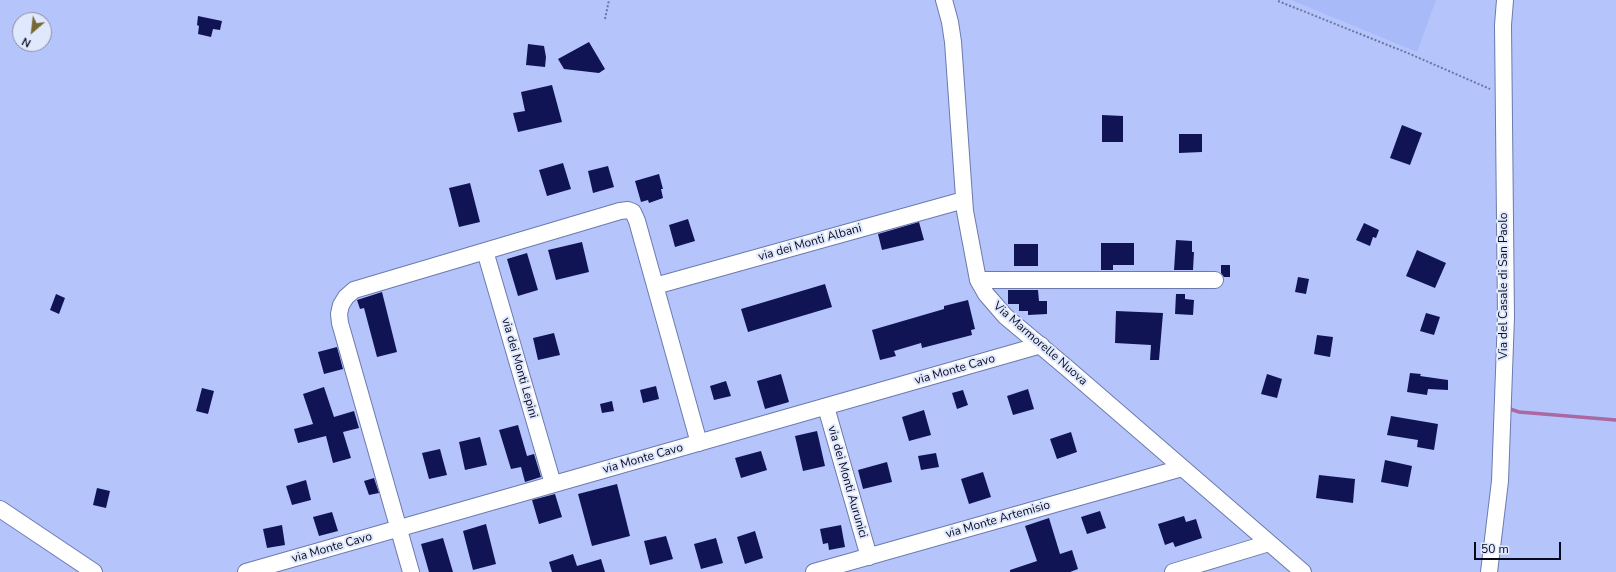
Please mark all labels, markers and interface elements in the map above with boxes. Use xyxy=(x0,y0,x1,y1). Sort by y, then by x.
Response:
north arrow xyxy=(12,12,52,52)
text: N xyxy=(19,34,34,51)
street label: Via del Casale di San Paolo xyxy=(1497,213,1511,359)
street label: via dei Monti Albani xyxy=(757,221,863,265)
street label: Via Marmorelle Nuova xyxy=(990,299,1090,389)
street label: via dei Monti Lepini xyxy=(498,316,540,420)
street label: via Monte Cavo xyxy=(913,352,997,388)
street label: via dei Monti Aurunici xyxy=(824,424,870,540)
street label: via Monte Cavo xyxy=(601,441,685,477)
street label: via Monte Artemisio xyxy=(944,498,1052,542)
street label: via Monte Cavo xyxy=(290,530,374,566)
scale bar xyxy=(1476,534,1563,560)
text: 50 m xyxy=(1481,541,1509,557)

